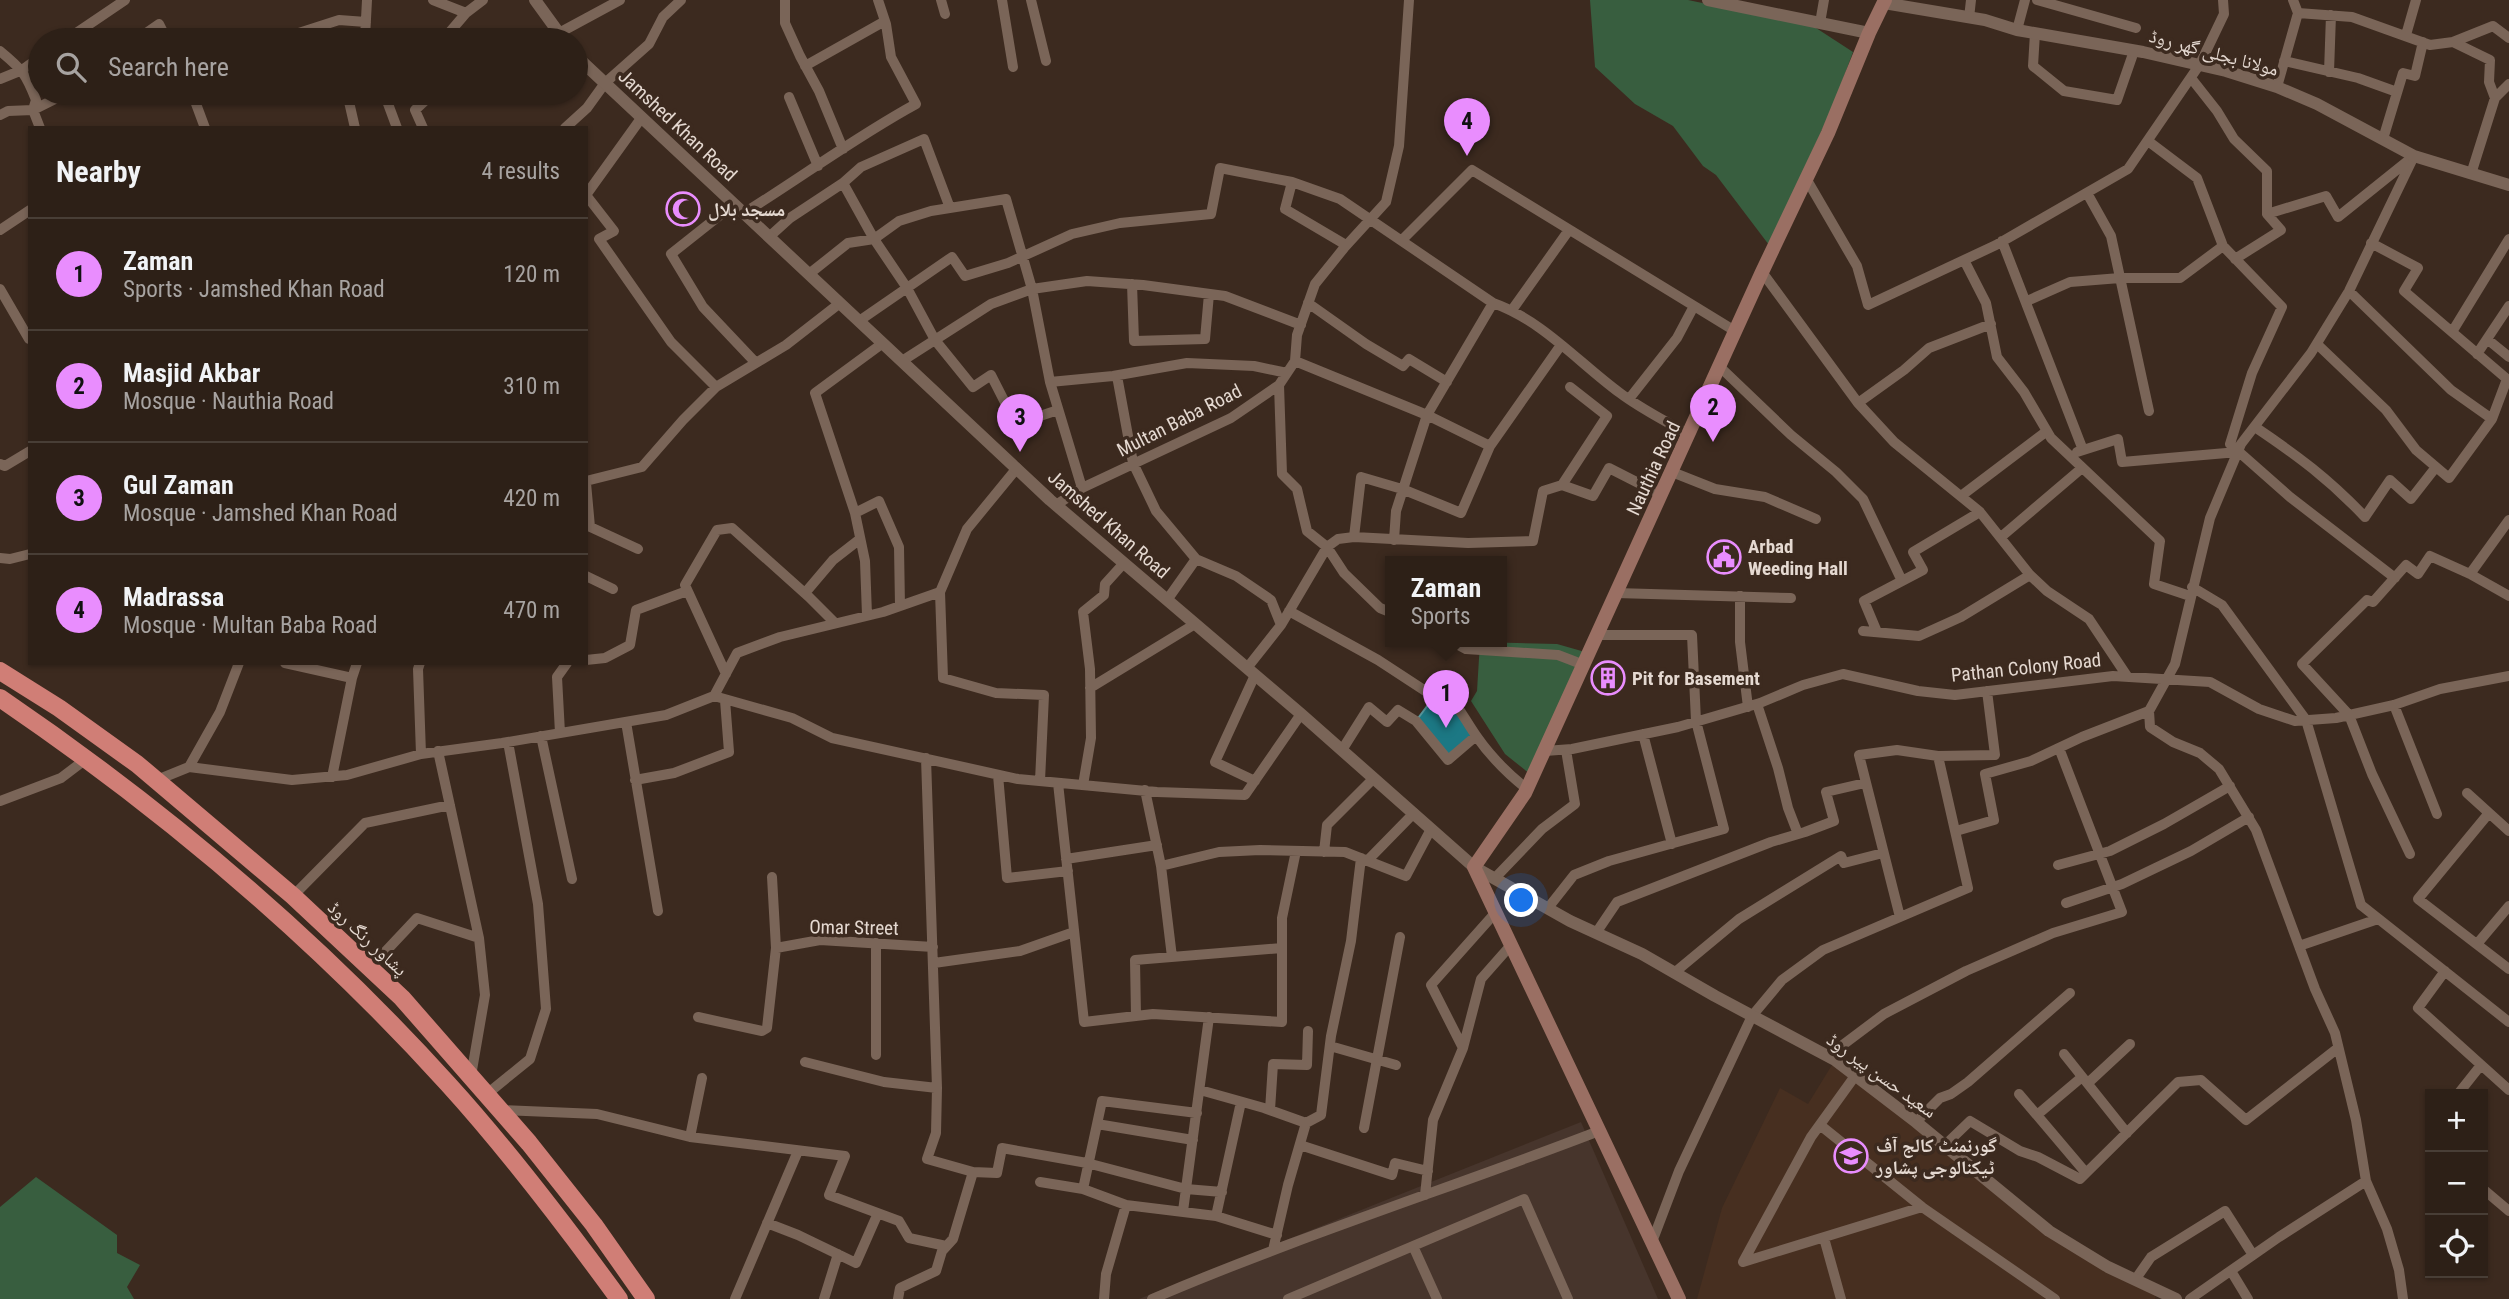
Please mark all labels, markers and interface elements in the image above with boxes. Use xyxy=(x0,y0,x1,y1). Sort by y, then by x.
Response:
street label: مولانا بجلی گھر روڈ xyxy=(2147,24,2281,81)
search box xyxy=(28,28,588,105)
icon: search xyxy=(52,48,90,86)
text: Search here xyxy=(108,52,229,82)
street label: Jamshed Khan Road xyxy=(614,65,742,186)
pin: 4 xyxy=(1444,98,1490,156)
text: Nearby xyxy=(56,154,141,189)
text: 4 results xyxy=(482,158,560,185)
mosque icon: مسجد بلال xyxy=(664,190,702,228)
place label: مسجد بلال xyxy=(708,198,785,221)
text: Zaman xyxy=(123,246,193,276)
text: 1 xyxy=(73,261,85,288)
text: 120 m xyxy=(503,261,560,288)
text: Sports · Jamshed Khan Road xyxy=(123,276,385,303)
text: Masjid Akbar xyxy=(123,358,260,388)
text: 2 xyxy=(73,373,85,400)
text: 310 m xyxy=(503,373,560,400)
street label: Multan Baba Road xyxy=(1113,379,1245,462)
pin: 2 xyxy=(1690,384,1736,442)
text: Mosque · Nauthia Road xyxy=(123,388,334,415)
pin: 3 xyxy=(997,394,1043,452)
street label: Nauthia Road xyxy=(1622,418,1685,519)
street label: Jamshed Khan Road xyxy=(1043,465,1174,583)
text: Gul Zaman xyxy=(123,470,234,500)
text: 3 xyxy=(73,485,85,512)
text: 420 m xyxy=(503,485,560,512)
text: Mosque · Jamshed Khan Road xyxy=(123,500,398,527)
place label: Arbad Weeding Hall xyxy=(1748,535,1848,580)
public building icon: Arbad Weeding Hall xyxy=(1705,538,1743,576)
popup xyxy=(1385,556,1507,647)
text: Zaman xyxy=(1411,573,1481,603)
text: Madrassa xyxy=(123,582,224,612)
text: 4 xyxy=(73,597,85,624)
text: 470 m xyxy=(503,597,560,624)
text: Sports xyxy=(1411,603,1471,630)
text: Mosque · Multan Baba Road xyxy=(123,612,377,639)
street label: Pathan Colony Road xyxy=(1950,648,2102,687)
building icon: Pit for Basement xyxy=(1589,659,1627,697)
place label: Pit for Basement xyxy=(1632,667,1760,690)
pin: 1 xyxy=(1423,670,1469,728)
your location xyxy=(1504,883,1538,917)
street label: پشاور رنگ روڈ xyxy=(323,896,412,981)
street label: Omar Street xyxy=(809,915,899,940)
street label: سعید حسن پیر روڈ xyxy=(1822,1028,1941,1123)
map controls xyxy=(2425,1089,2488,1278)
button: + xyxy=(2425,1089,2488,1152)
place label: گورنمنٹ کالج آف ٹیکنالوجی پشاور xyxy=(1875,1134,1998,1179)
school or university icon: گورنمنٹ کالج آف ٹیکنالوجی پشاور xyxy=(1832,1137,1870,1175)
button: − xyxy=(2425,1152,2488,1215)
button: locate xyxy=(2425,1215,2488,1278)

